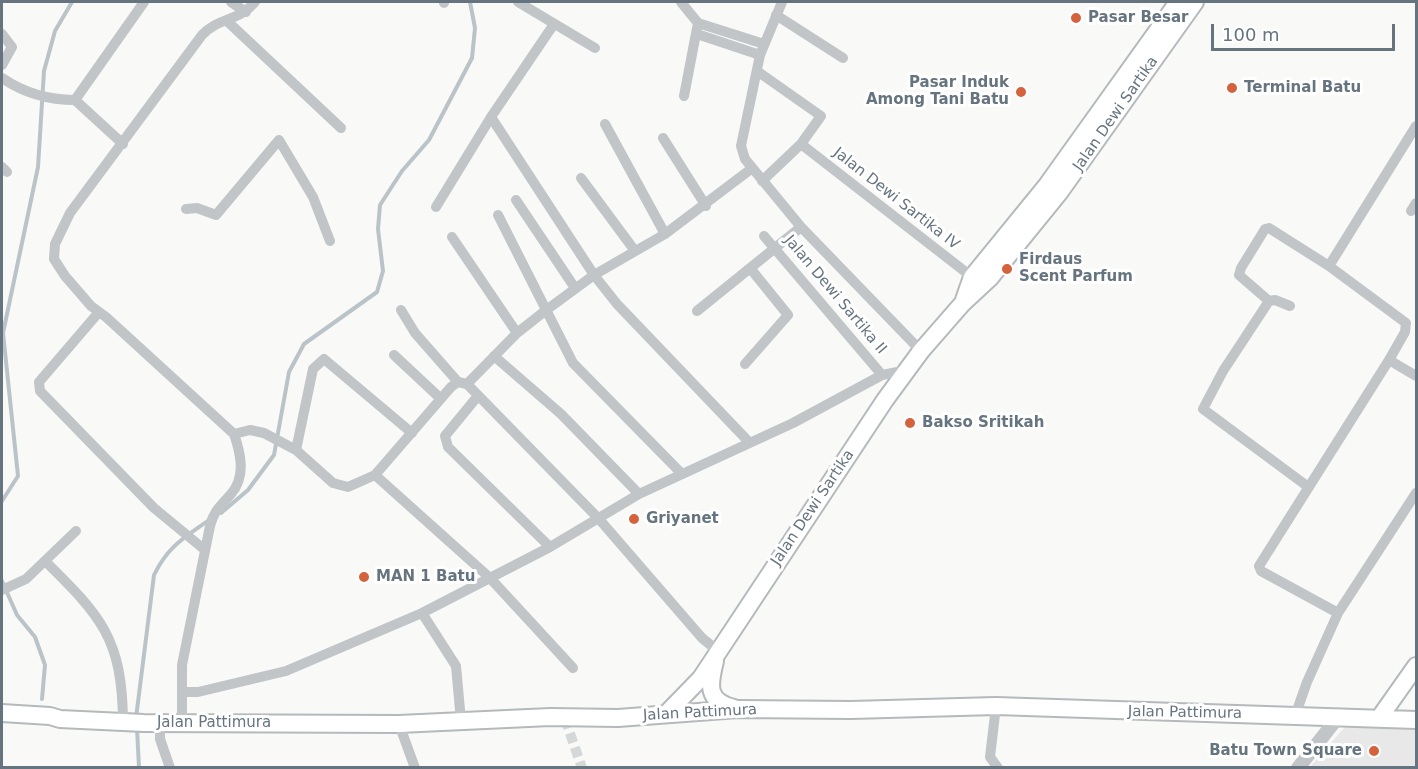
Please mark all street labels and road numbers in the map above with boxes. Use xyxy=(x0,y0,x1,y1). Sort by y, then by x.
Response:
street label: Jalan Dewi Sartika xyxy=(1070,53,1162,175)
street label: Jalan Dewi Sartika IV xyxy=(829,144,963,254)
street label: Jalan Dewi Sartika II xyxy=(780,232,890,358)
street label: Jalan Dewi Sartika xyxy=(768,447,858,569)
street label: Jalan Pattimura xyxy=(642,701,758,725)
street label: Jalan Pattimura xyxy=(1128,703,1242,723)
street label: Jalan Pattimura xyxy=(157,714,271,732)

